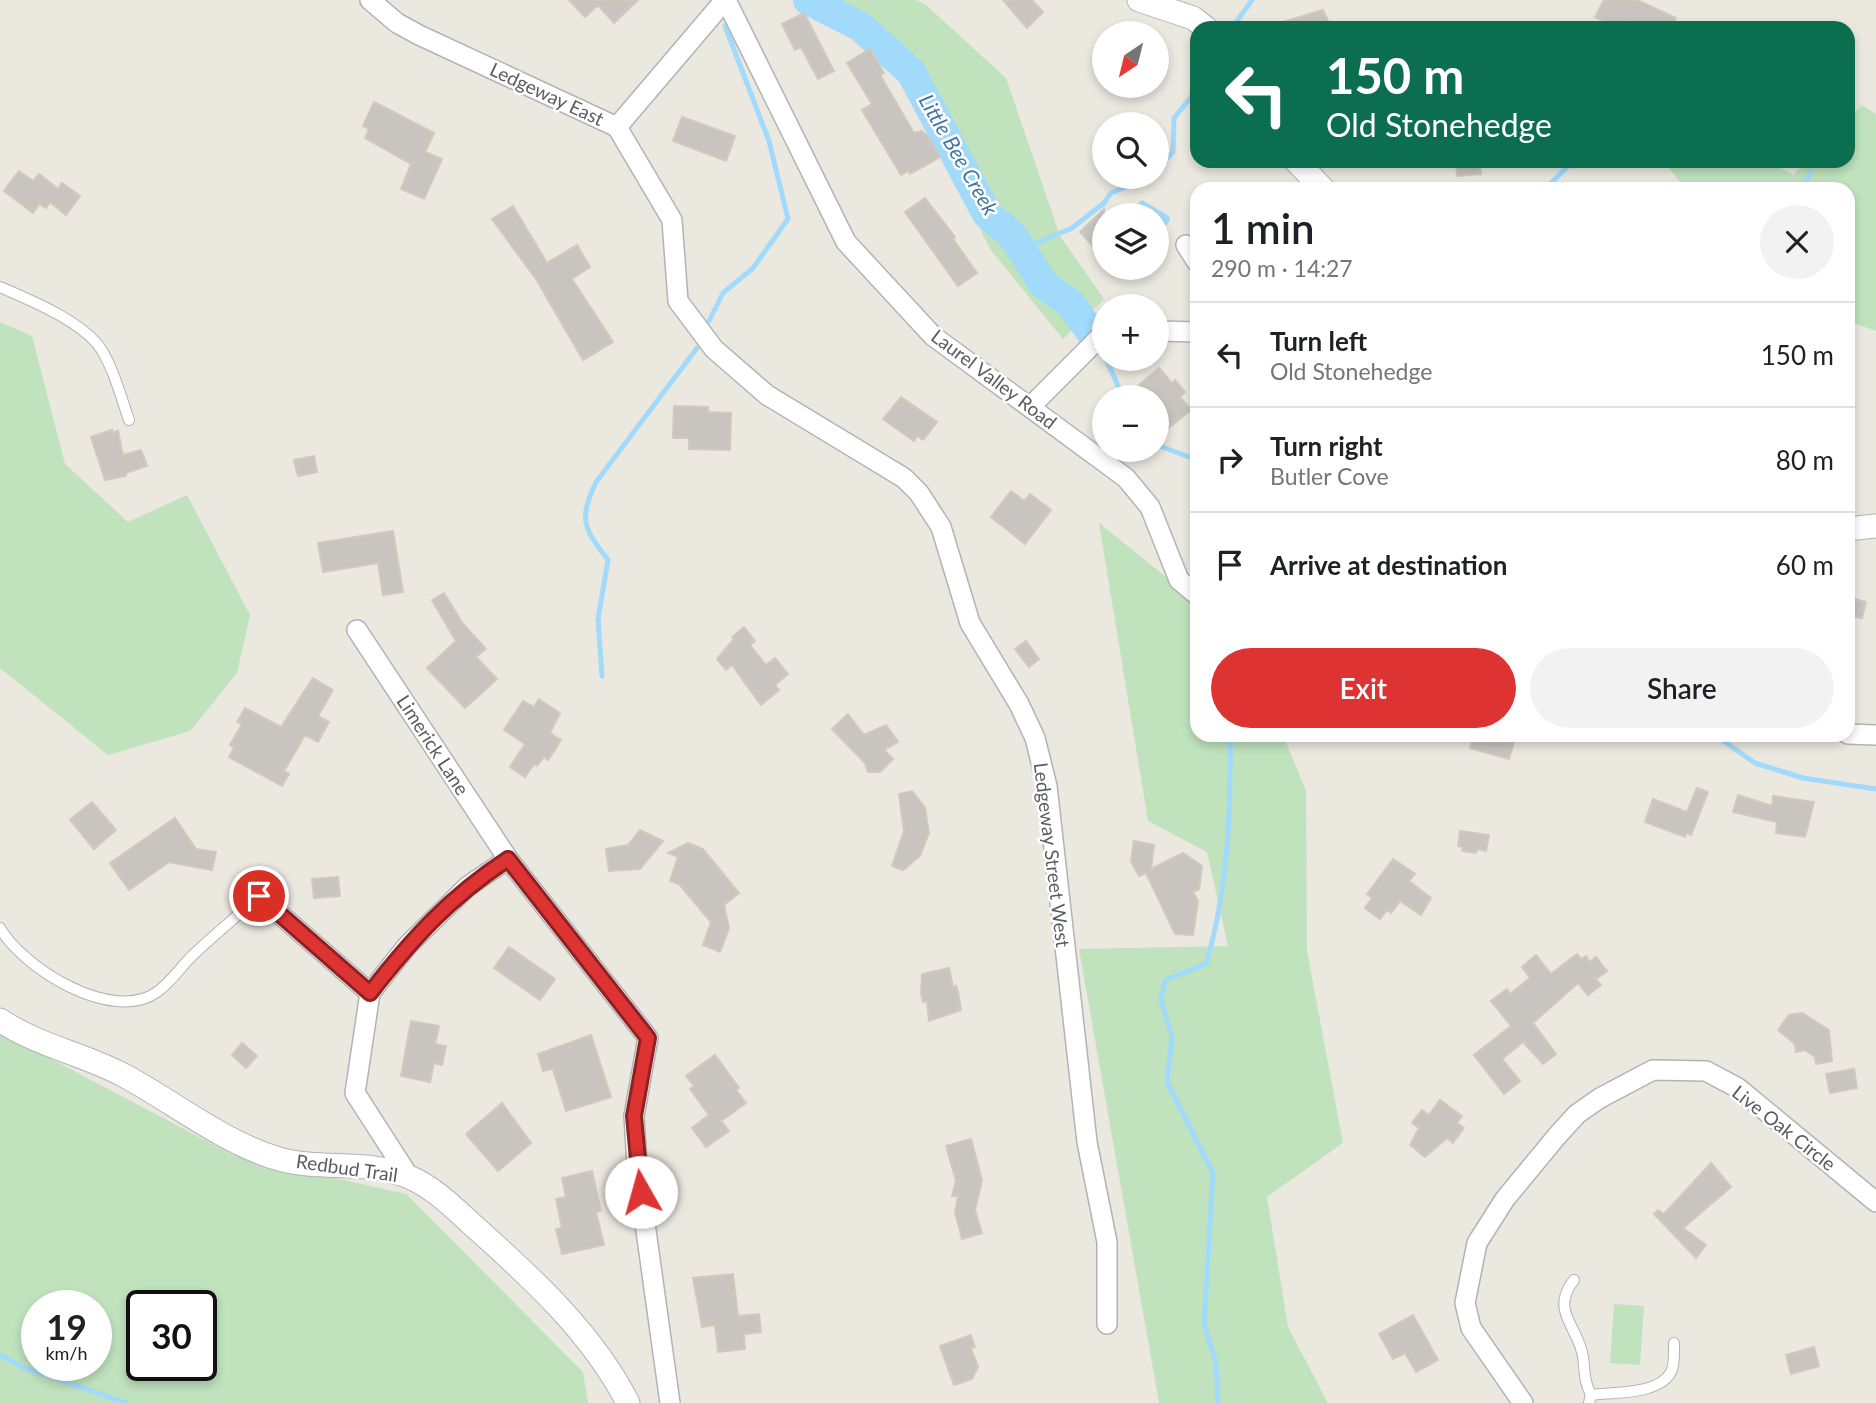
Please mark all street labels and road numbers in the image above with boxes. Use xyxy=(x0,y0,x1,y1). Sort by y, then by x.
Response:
street label: Ledgeway East xyxy=(487,57,608,130)
street label: Laurel Valley Road xyxy=(927,324,1062,433)
street label: Limerick Lane xyxy=(392,690,474,799)
street label: Ledgeway Street West xyxy=(1030,761,1075,949)
street label: Live Oak Circle xyxy=(1728,1080,1841,1175)
street label: Redbud Trail xyxy=(295,1149,399,1186)

